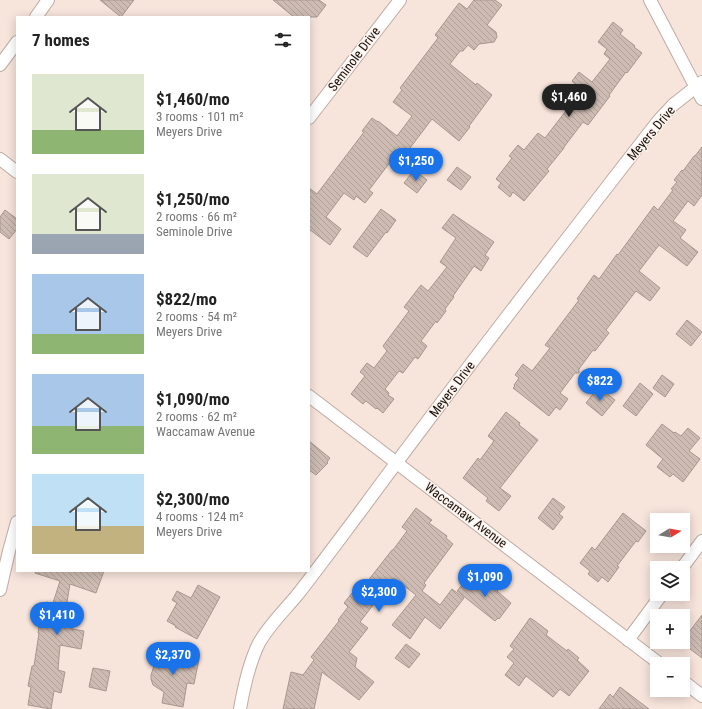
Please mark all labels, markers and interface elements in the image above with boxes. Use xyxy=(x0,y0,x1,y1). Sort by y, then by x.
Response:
street label: Seminole Drive xyxy=(325,24,383,94)
icon: filters xyxy=(272,29,294,51)
text: 7 homes xyxy=(32,30,90,50)
pin: $1,460 xyxy=(536,84,602,118)
text: $1,460/mo xyxy=(156,89,230,109)
text: $1,460 xyxy=(551,89,587,104)
icon: home xyxy=(64,90,112,138)
street label: Meyers Drive xyxy=(624,103,678,163)
text: 3 rooms · 101 m² xyxy=(156,109,243,124)
text: Meyers Drive xyxy=(156,124,222,139)
pin: $1,250 xyxy=(383,148,449,182)
text: $1,250 xyxy=(398,153,434,168)
text: $1,250/mo xyxy=(156,189,230,209)
icon: home xyxy=(64,190,112,238)
text: 2 rooms · 66 m² xyxy=(156,209,237,224)
text: Seminole Drive xyxy=(156,224,232,239)
text: $822/mo xyxy=(156,289,217,309)
icon: home xyxy=(64,290,112,338)
text: 2 rooms · 54 m² xyxy=(156,309,237,324)
text: Meyers Drive xyxy=(156,324,222,339)
street label: Meyers Drive xyxy=(426,358,478,420)
pin: $822 xyxy=(576,368,624,402)
text: $822 xyxy=(587,373,613,388)
text: $1,090/mo xyxy=(156,389,230,409)
icon: home xyxy=(64,390,112,438)
text: 2 rooms · 62 m² xyxy=(156,409,237,424)
text: Waccamaw Avenue xyxy=(156,424,255,439)
street label: Waccamaw Avenue xyxy=(422,479,510,551)
text: $2,300/mo xyxy=(156,489,230,509)
icon: home xyxy=(64,490,112,538)
text: 4 rooms · 124 m² xyxy=(156,509,243,524)
north arrow xyxy=(650,513,690,553)
map controls xyxy=(650,513,690,697)
text: Meyers Drive xyxy=(156,524,222,539)
button: layers xyxy=(650,561,690,601)
pin: $1,090 xyxy=(452,564,518,598)
text: $1,090 xyxy=(467,569,503,584)
pin: $2,300 xyxy=(346,579,412,613)
text: $2,300 xyxy=(361,584,397,599)
pin: $1,410 xyxy=(24,602,90,636)
text: $1,410 xyxy=(39,607,75,622)
button: + xyxy=(650,609,690,649)
pin: $2,370 xyxy=(140,642,206,676)
text: $2,370 xyxy=(155,647,191,662)
button: − xyxy=(650,657,690,697)

